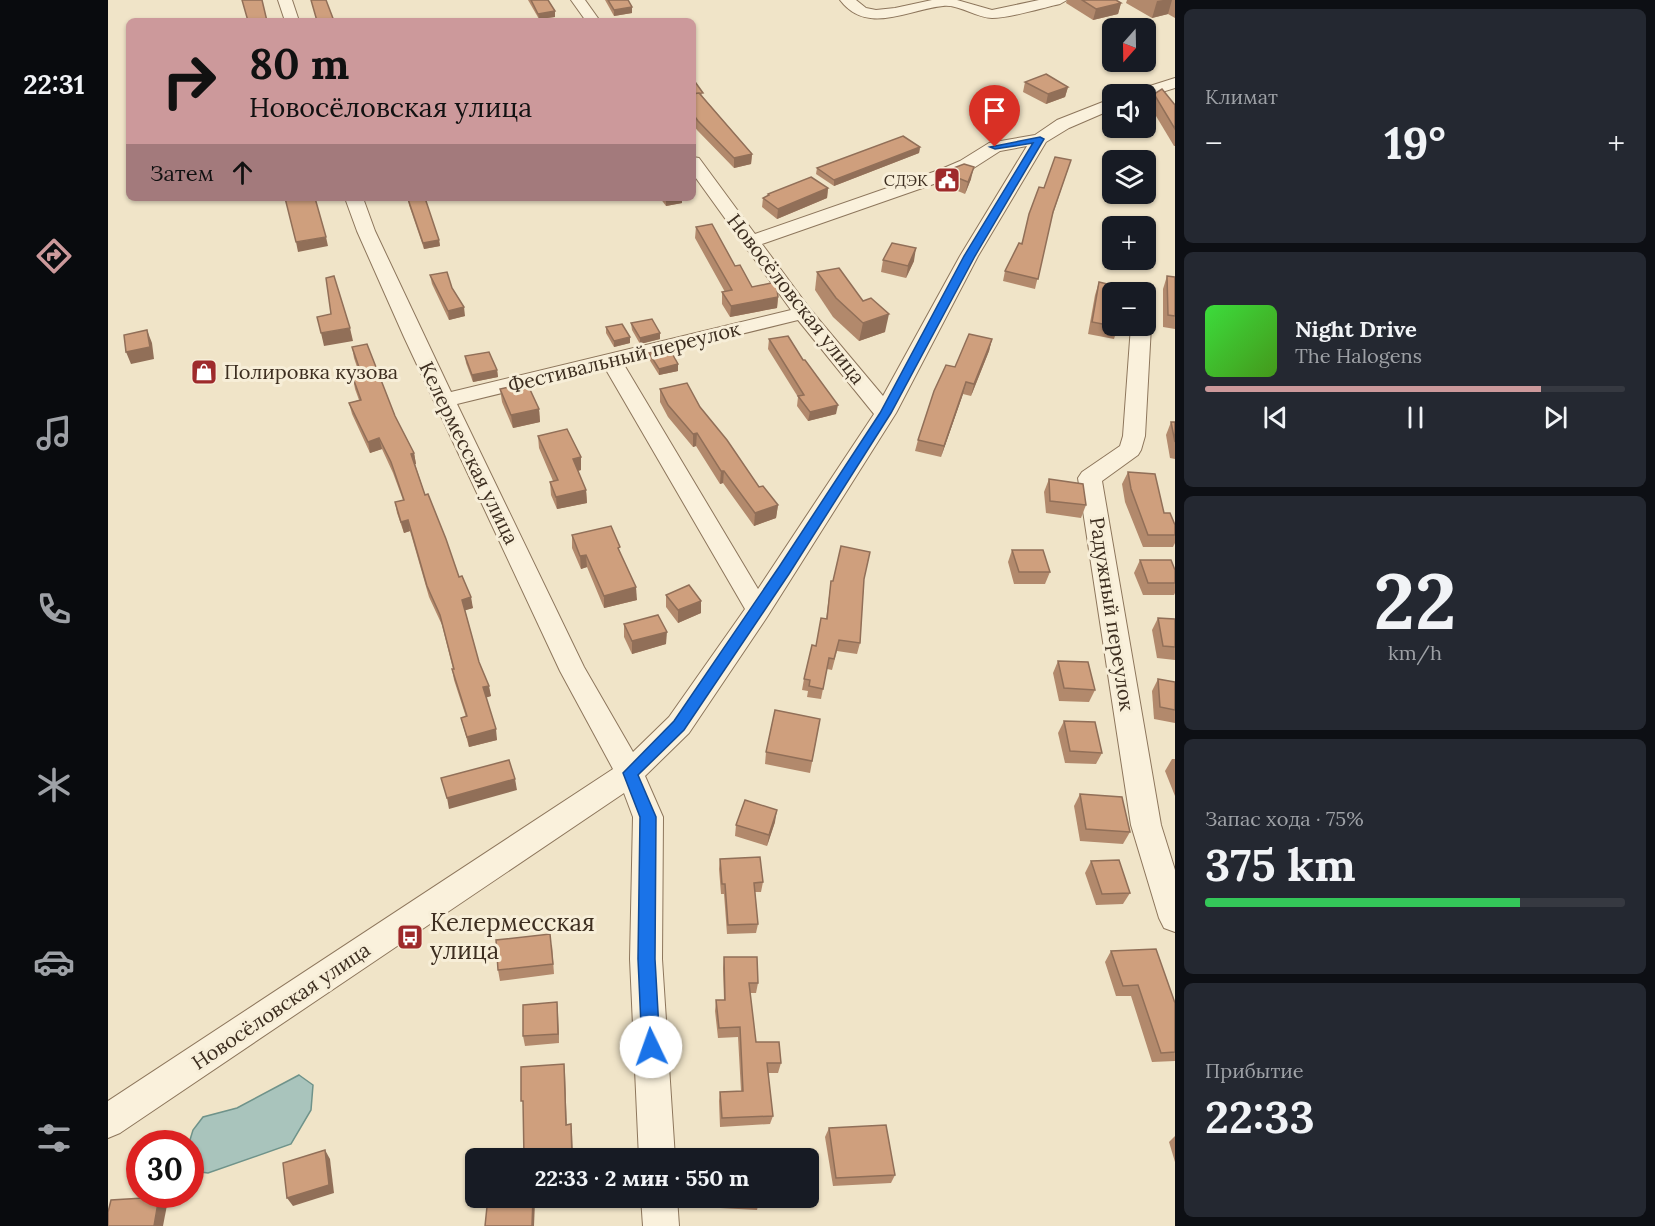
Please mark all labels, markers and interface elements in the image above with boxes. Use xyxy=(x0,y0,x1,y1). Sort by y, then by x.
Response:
north arrow xyxy=(1102,18,1156,72)
map controls xyxy=(1102,18,1156,336)
text: 80 m xyxy=(249,37,349,91)
icon: right xyxy=(150,42,228,120)
text: 22:31 xyxy=(23,67,85,101)
button: sound xyxy=(1102,84,1156,138)
text: Климат xyxy=(1205,84,1278,109)
pin xyxy=(969,85,1020,147)
text: Новосёловская улица xyxy=(249,90,532,124)
icon: arrive xyxy=(978,94,1011,127)
text: 19° xyxy=(1384,114,1446,171)
text: − xyxy=(1205,122,1223,164)
text: + xyxy=(1607,122,1625,164)
button: layers xyxy=(1102,150,1156,204)
icon: ahead xyxy=(226,156,259,189)
text: Затем xyxy=(150,159,214,187)
public building icon: СДЭК xyxy=(932,165,962,195)
place label: СДЭК xyxy=(884,170,928,190)
street label: Новосёловская улица xyxy=(722,208,871,389)
button: + xyxy=(1102,216,1156,270)
icon: directions xyxy=(33,235,75,277)
button: − xyxy=(1102,282,1156,336)
street label: Фестивальный переулок xyxy=(505,315,743,398)
text: Night Drive xyxy=(1295,315,1417,343)
text: The Halogens xyxy=(1295,343,1422,368)
shop icon: Полировка кузова xyxy=(189,357,219,387)
street label: Келермесская улица xyxy=(414,357,525,548)
place label: Полировка кузова xyxy=(224,359,398,384)
icon: previous xyxy=(1259,401,1292,434)
icon: pause xyxy=(1399,401,1432,434)
icon: next xyxy=(1539,401,1572,434)
icon: music xyxy=(33,412,75,454)
street label: Радужный переулок xyxy=(1085,515,1140,713)
text: 22 xyxy=(1373,551,1457,650)
icon: phone xyxy=(33,588,75,630)
text: km/h xyxy=(1388,640,1442,665)
icon: climate xyxy=(33,764,75,806)
text: Запас хода · 75% xyxy=(1205,806,1364,831)
text: 375 km xyxy=(1205,836,1356,893)
place label: Келермесская улица xyxy=(430,907,595,966)
bus stop icon: Келермесская улица xyxy=(395,922,425,952)
street label: Новосёловская улица xyxy=(187,937,375,1075)
icon: car xyxy=(33,941,75,983)
position arrow xyxy=(619,1015,683,1079)
text: Прибытие xyxy=(1205,1058,1304,1083)
text: 22:33 xyxy=(1205,1088,1315,1145)
icon: filters xyxy=(33,1117,75,1159)
speed limit sign: 30 xyxy=(126,1130,204,1208)
text: 22:33 · 2 мин · 550 m xyxy=(535,1164,749,1192)

